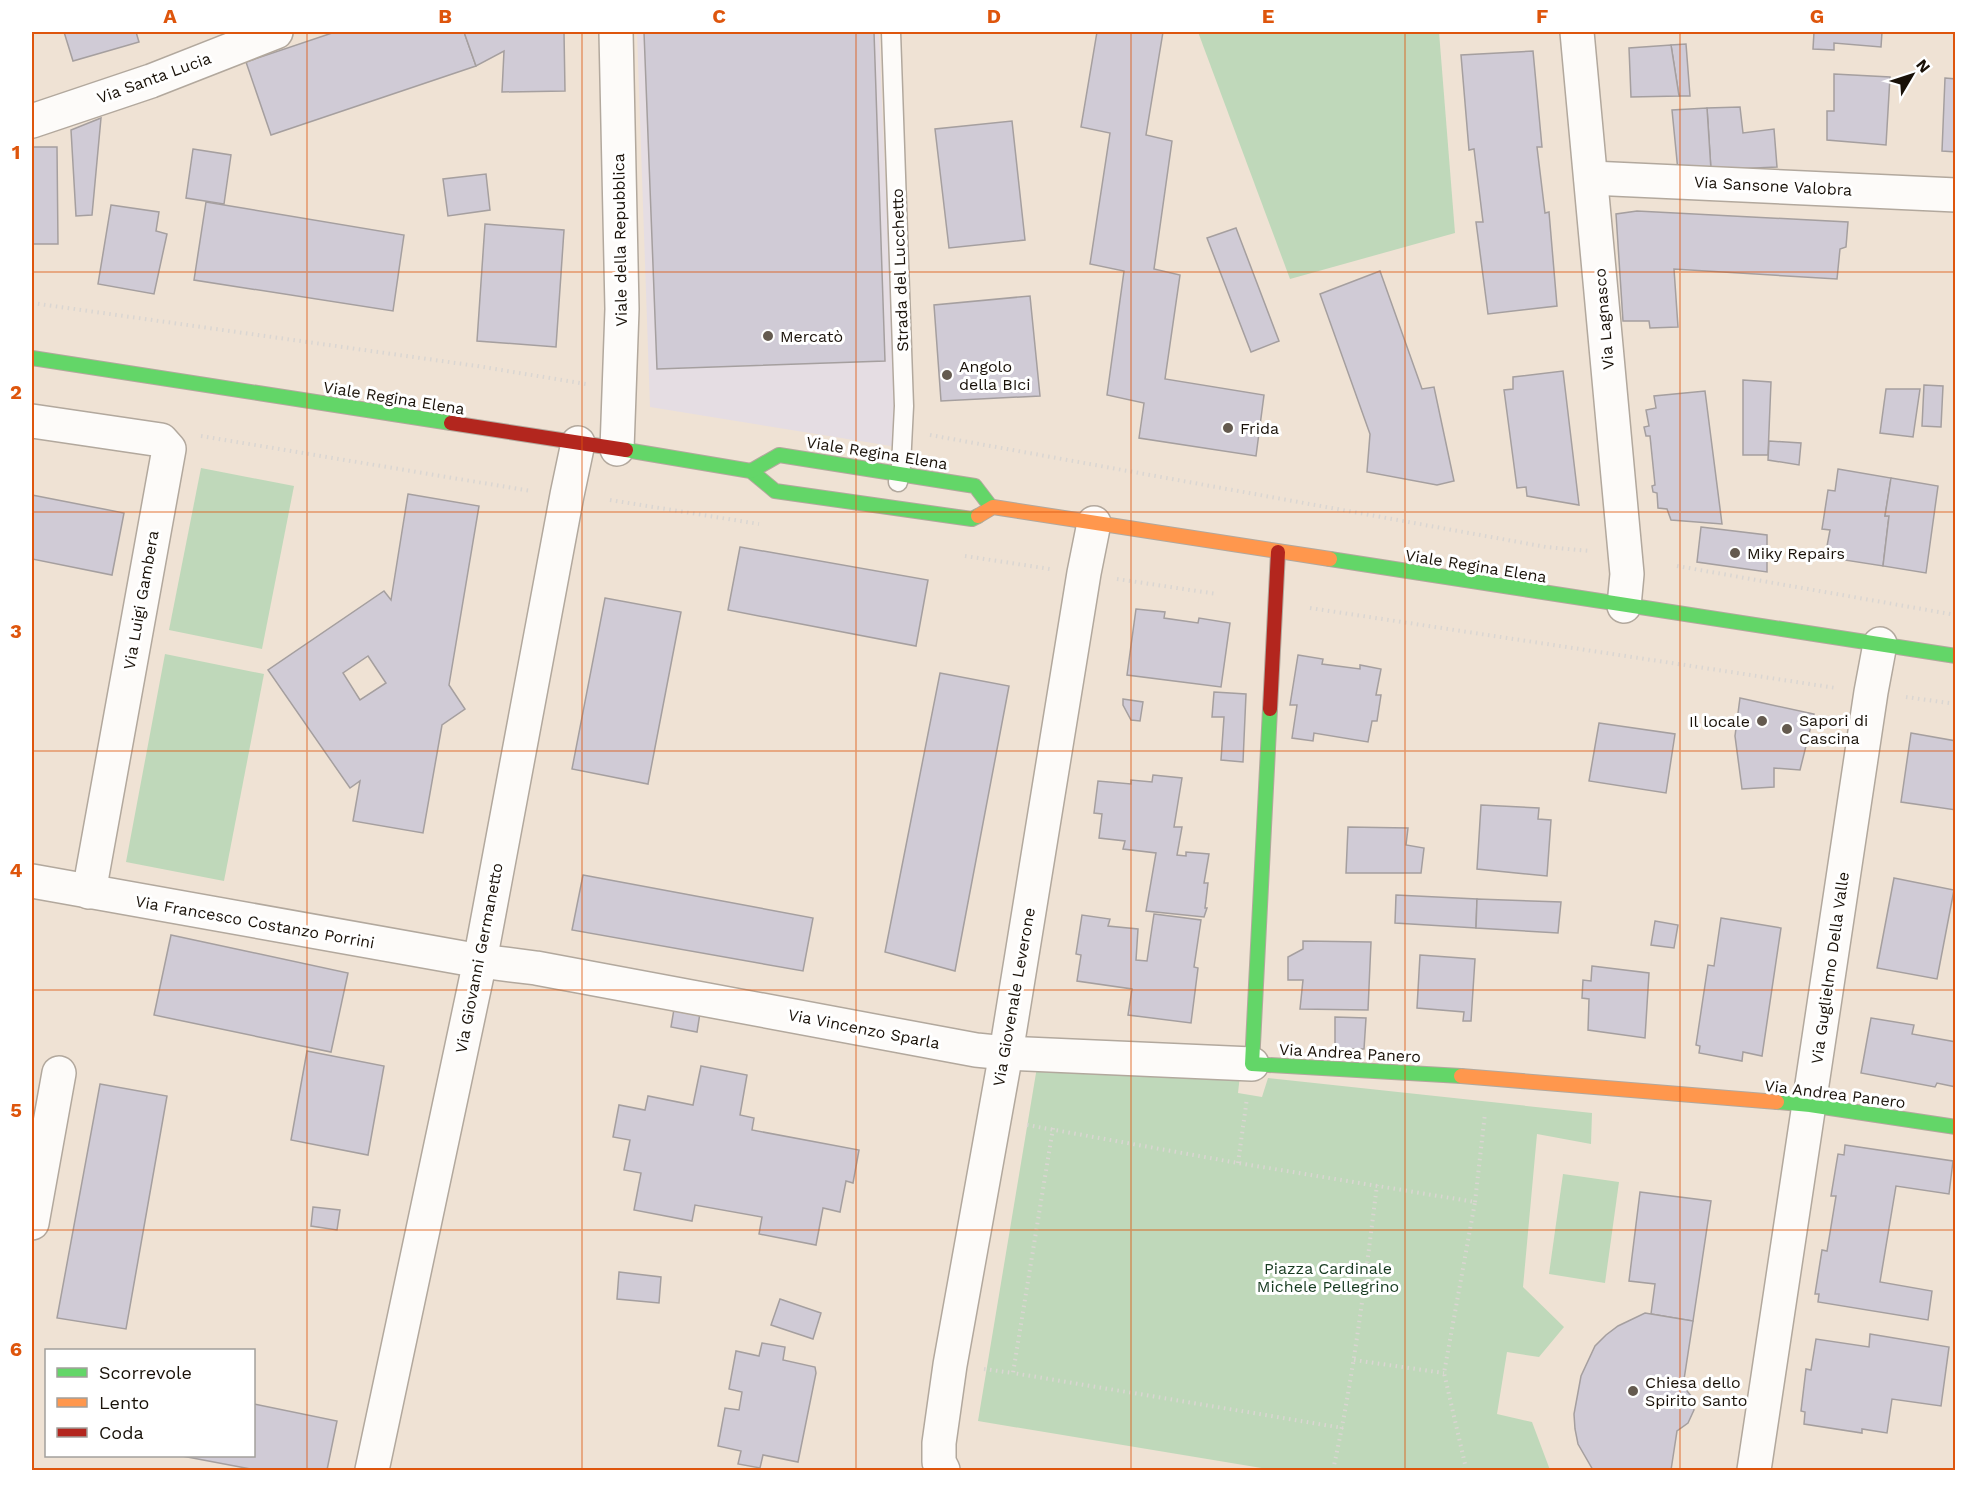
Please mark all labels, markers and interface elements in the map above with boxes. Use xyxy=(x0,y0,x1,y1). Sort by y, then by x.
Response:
text: A xyxy=(163,4,177,28)
text: B xyxy=(438,4,452,28)
text: C xyxy=(712,4,726,28)
text: D xyxy=(987,4,1001,28)
text: E xyxy=(1262,4,1274,28)
text: F xyxy=(1536,4,1548,28)
text: G xyxy=(1810,4,1824,28)
north arrow xyxy=(1882,45,1942,105)
street label: Via Santa Lucia xyxy=(94,49,214,107)
text: N xyxy=(1912,55,1934,76)
text: 1 xyxy=(12,140,20,164)
street label: Viale della Repubblica xyxy=(609,153,631,327)
street label: Via Sansone Valobra xyxy=(1693,172,1853,200)
street label: Strada del Lucchetto xyxy=(888,188,912,352)
street label: Via Lagnasco xyxy=(1590,267,1618,371)
place label: Mercatò xyxy=(780,327,843,346)
marker: Mercatò xyxy=(761,329,775,343)
place label: Angolo della BIci xyxy=(959,357,1030,394)
marker: Angolo della BIci xyxy=(940,368,954,382)
street label: Viale Regina Elena xyxy=(322,377,466,419)
text: 2 xyxy=(10,380,22,404)
place label: Frida xyxy=(1240,419,1279,438)
marker: Frida xyxy=(1221,421,1235,435)
street label: Viale Regina Elena xyxy=(805,432,949,474)
street label: Via Luigi Gambera xyxy=(119,529,163,671)
place label: Miky Repairs xyxy=(1747,544,1845,563)
street label: Viale Regina Elena xyxy=(1404,545,1548,587)
marker: Miky Repairs xyxy=(1728,546,1742,560)
text: 3 xyxy=(10,619,22,643)
place label: Sapori di Cascina xyxy=(1799,711,1868,748)
place label: Il locale xyxy=(1689,712,1750,731)
marker: Il locale xyxy=(1755,714,1769,728)
marker: Sapori di Cascina xyxy=(1780,722,1794,736)
text: 4 xyxy=(10,858,23,882)
street label: Via Giovanni Germanetto xyxy=(451,861,507,1055)
street label: Via Guglielmo Della Valle xyxy=(1807,871,1853,1065)
street label: Via Francesco Costanzo Porrini xyxy=(134,892,376,952)
street label: Via Giovenale Leverone xyxy=(989,906,1039,1088)
street label: Via Vincenzo Sparla xyxy=(787,1005,941,1053)
street label: Via Andrea Panero xyxy=(1279,1040,1421,1066)
street label: Via Andrea Panero xyxy=(1763,1076,1907,1112)
text: 5 xyxy=(10,1098,22,1122)
park label: Piazza Cardinale Michele Pellegrino xyxy=(1257,1259,1399,1296)
text: 6 xyxy=(10,1337,22,1361)
legend xyxy=(45,1349,255,1457)
text: Scorrevole xyxy=(99,1362,192,1383)
place label: Chiesa dello Spirito Santo xyxy=(1645,1373,1747,1410)
marker: Chiesa dello Spirito Santo xyxy=(1626,1384,1640,1398)
text: Lento xyxy=(99,1392,149,1413)
text: Coda xyxy=(99,1422,144,1443)

